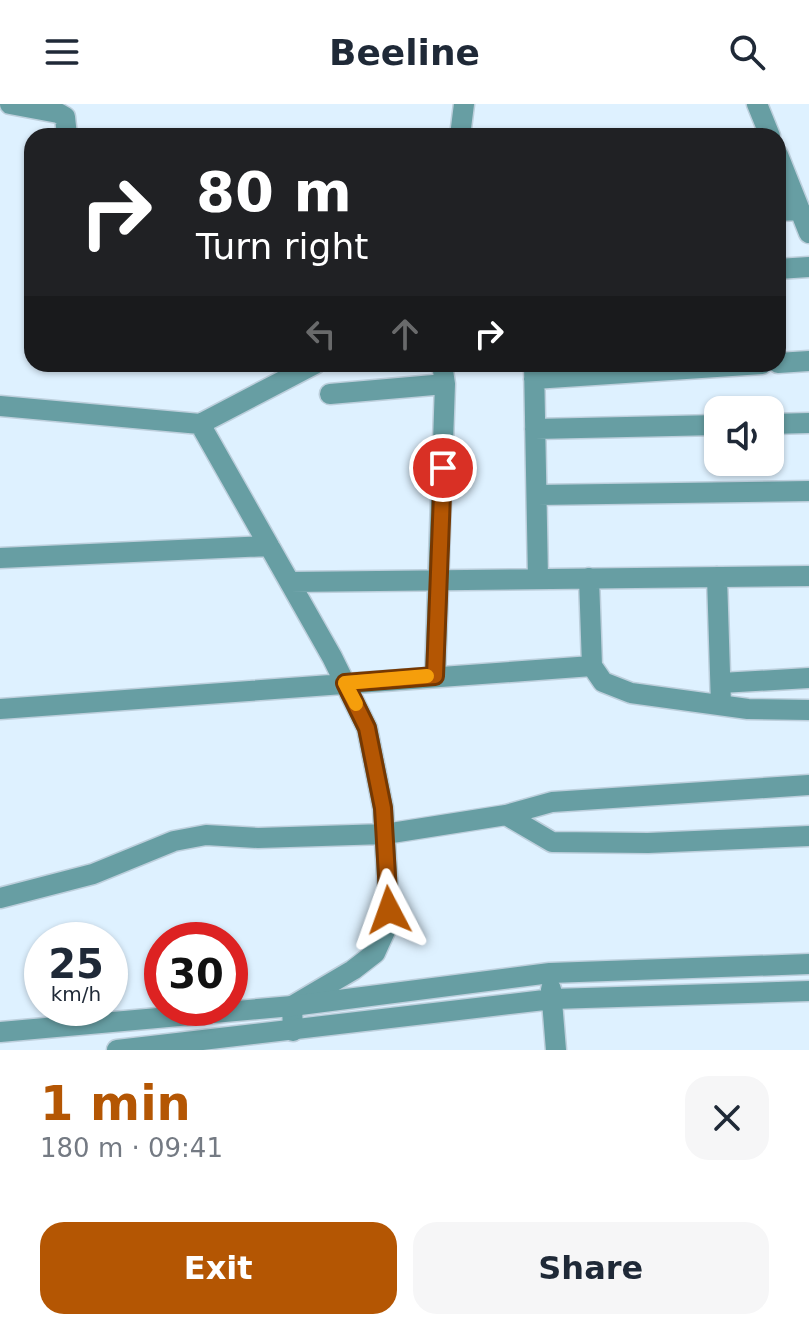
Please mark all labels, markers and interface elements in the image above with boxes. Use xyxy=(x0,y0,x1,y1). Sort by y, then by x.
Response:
icon: menu xyxy=(40,30,84,74)
icon: search xyxy=(725,30,769,74)
text: Beeline xyxy=(329,32,480,73)
text: 80 m xyxy=(196,159,352,224)
icon: right xyxy=(64,160,168,264)
text: Turn right xyxy=(196,226,368,267)
icon: left xyxy=(299,312,343,356)
icon: ahead xyxy=(383,312,427,356)
icon: right xyxy=(467,312,511,356)
map controls xyxy=(704,396,784,476)
button: sound xyxy=(704,396,784,476)
pin xyxy=(409,434,477,502)
icon: arrive xyxy=(421,446,465,490)
position arrow xyxy=(347,868,431,952)
speed limit sign: 30 xyxy=(144,922,248,1026)
text: 25 xyxy=(48,941,104,987)
text: km/h xyxy=(51,982,101,1006)
text: 1 min xyxy=(40,1075,191,1131)
button: close xyxy=(685,1076,769,1160)
text: 180 m · 09:41 xyxy=(40,1133,223,1163)
button: Exit xyxy=(40,1222,397,1314)
button: Share xyxy=(413,1222,769,1314)

